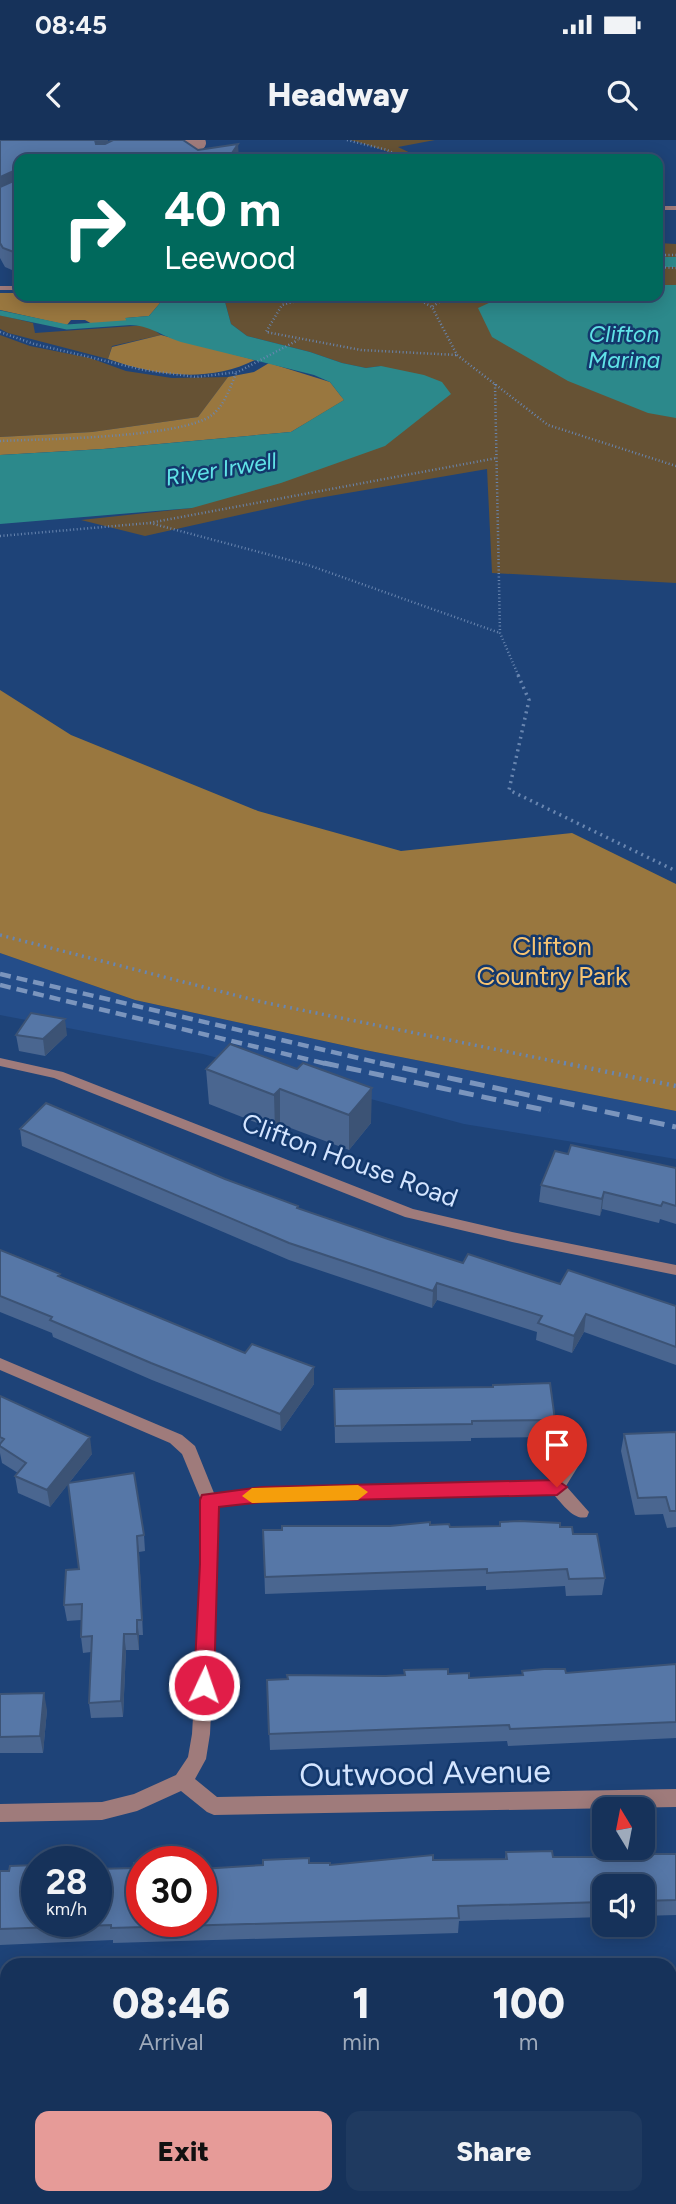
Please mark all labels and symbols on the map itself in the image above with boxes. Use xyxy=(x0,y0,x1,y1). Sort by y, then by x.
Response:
water label: Clifton Marina xyxy=(588,320,660,374)
water label: River Irwell xyxy=(163,446,279,492)
park label: Clifton Country Park xyxy=(476,930,628,992)
street label: Clifton House Road xyxy=(238,1106,462,1214)
pin xyxy=(527,1415,587,1487)
position arrow xyxy=(167,1648,241,1722)
street label: Outwood Avenue xyxy=(299,1752,551,1794)
north arrow xyxy=(592,1797,654,1860)
speed limit sign: 30 xyxy=(126,1846,217,1937)

